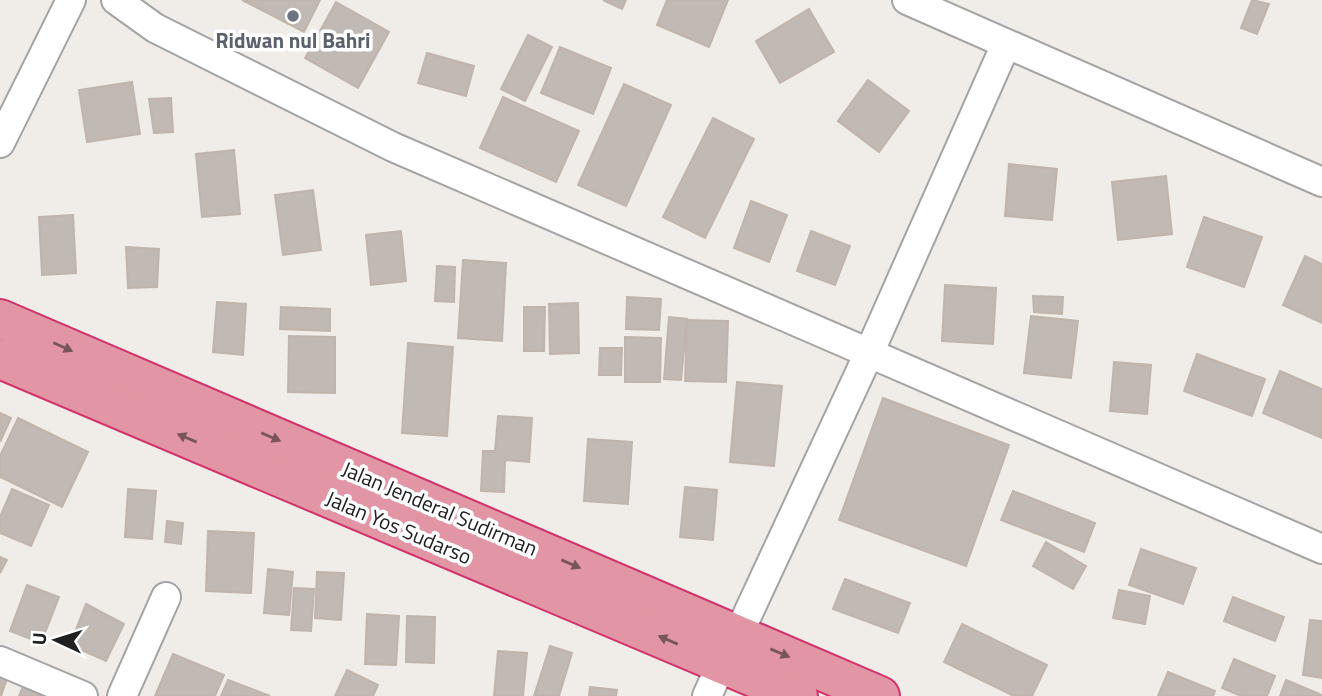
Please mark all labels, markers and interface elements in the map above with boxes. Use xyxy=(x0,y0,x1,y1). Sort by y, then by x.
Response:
marker: Ridwan nul Bahri xyxy=(285,8,301,24)
place label: Ridwan nul Bahri xyxy=(215,24,371,56)
one-way arrow xyxy=(52,342,73,353)
one-way arrow xyxy=(261,431,282,442)
one-way arrow xyxy=(177,432,197,444)
street label: Jalan Jenderal Sudirman xyxy=(337,452,543,564)
street label: Jalan Yos Sudarso xyxy=(321,482,477,572)
one-way arrow xyxy=(561,558,581,570)
north arrow xyxy=(21,605,91,675)
text: U xyxy=(24,632,53,646)
one-way arrow xyxy=(657,635,678,646)
one-way arrow xyxy=(770,648,791,659)

